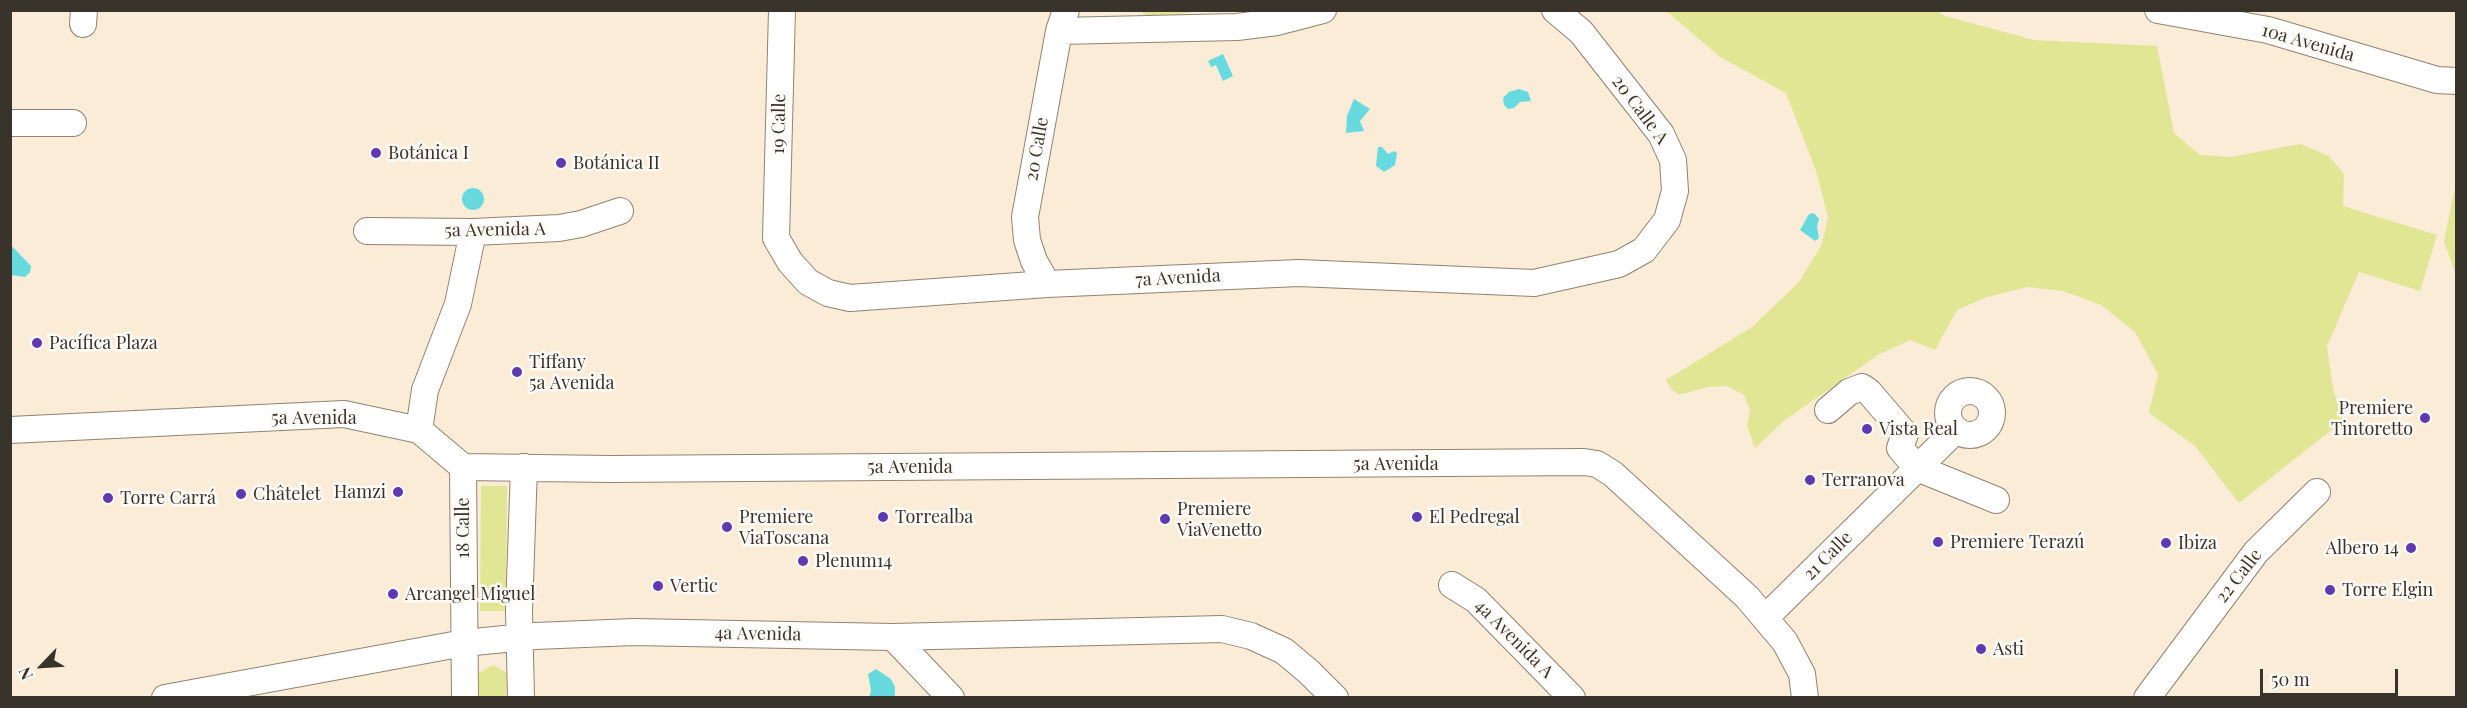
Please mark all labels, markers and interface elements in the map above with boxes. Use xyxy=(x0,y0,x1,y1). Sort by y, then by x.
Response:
street label: 10a Avenida xyxy=(2259,19,2357,67)
street label: 20 Calle A xyxy=(1607,71,1673,149)
street label: 19 Calle xyxy=(768,93,790,155)
street label: 20 Calle xyxy=(1021,115,1053,183)
place label: Botánica I xyxy=(388,142,469,164)
marker: Botánica I xyxy=(369,146,383,160)
place label: Botánica II xyxy=(573,152,660,174)
marker: Botánica II xyxy=(554,156,568,170)
street label: 5a Avenida A xyxy=(444,218,546,242)
street label: 7a Avenida xyxy=(1135,265,1221,291)
place label: Pacífica Plaza xyxy=(49,332,158,354)
marker: Pacífica Plaza xyxy=(30,336,44,350)
place label: Tiffany 5a Avenida xyxy=(529,351,614,394)
marker: Tiffany 5a Avenida xyxy=(510,365,524,379)
place label: Premiere Tintoretto xyxy=(2331,397,2413,440)
street label: 5a Avenida xyxy=(271,407,357,429)
marker: Premiere Tintoretto xyxy=(2418,411,2432,425)
place label: Vista Real xyxy=(1879,418,1958,440)
marker: Vista Real xyxy=(1860,422,1874,436)
street label: 5a Avenida xyxy=(1353,453,1439,475)
street label: 5a Avenida xyxy=(867,456,953,478)
place label: Terranova xyxy=(1822,469,1905,491)
marker: Terranova xyxy=(1803,473,1817,487)
place label: Hamzi xyxy=(334,481,386,503)
place label: Châtelet xyxy=(253,483,321,505)
marker: Hamzi xyxy=(391,485,405,499)
place label: Torre Carrá xyxy=(120,487,216,509)
marker: Châtelet xyxy=(234,487,248,501)
marker: Torre Carrá xyxy=(101,491,115,505)
street label: 18 Calle xyxy=(452,497,474,559)
place label: Premiere ViaVenetto xyxy=(1177,498,1262,540)
place label: Premiere ViaToscana xyxy=(739,506,829,548)
place label: Torrealba xyxy=(895,506,973,528)
place label: El Pedregal xyxy=(1429,506,1520,528)
marker: Torrealba xyxy=(876,510,890,524)
marker: El Pedregal xyxy=(1410,510,1424,524)
marker: Premiere ViaVenetto xyxy=(1158,512,1172,526)
marker: Premiere ViaToscana xyxy=(720,520,734,534)
street label: 21 Calle xyxy=(1799,527,1857,585)
place label: Premiere Terazú xyxy=(1950,531,2084,553)
place label: Ibiza xyxy=(2178,532,2217,554)
marker: Premiere Terazú xyxy=(1931,535,1945,549)
marker: Ibiza xyxy=(2159,536,2173,550)
place label: Albero 14 xyxy=(2326,537,2399,559)
marker: Albero 14 xyxy=(2404,541,2418,555)
street label: 22 Calle xyxy=(2211,545,2267,607)
place label: Plenum14 xyxy=(815,550,892,572)
marker: Plenum14 xyxy=(796,554,810,568)
place label: Vertic xyxy=(670,575,718,597)
marker: Vertic xyxy=(651,579,665,593)
place label: Torre Elgin xyxy=(2342,579,2433,601)
place label: Arcangel Miguel xyxy=(405,583,535,605)
marker: Torre Elgin xyxy=(2323,583,2337,597)
marker: Arcangel Miguel xyxy=(386,587,400,601)
street label: 4a Avenida A xyxy=(1470,595,1558,683)
street label: 4a Avenida xyxy=(714,622,802,646)
north arrow xyxy=(12,636,72,696)
place label: Asti xyxy=(1993,638,2024,660)
marker: Asti xyxy=(1974,642,1988,656)
scale bar xyxy=(2263,657,2401,695)
text: N xyxy=(13,664,37,683)
text: 50 m xyxy=(2271,667,2310,691)

